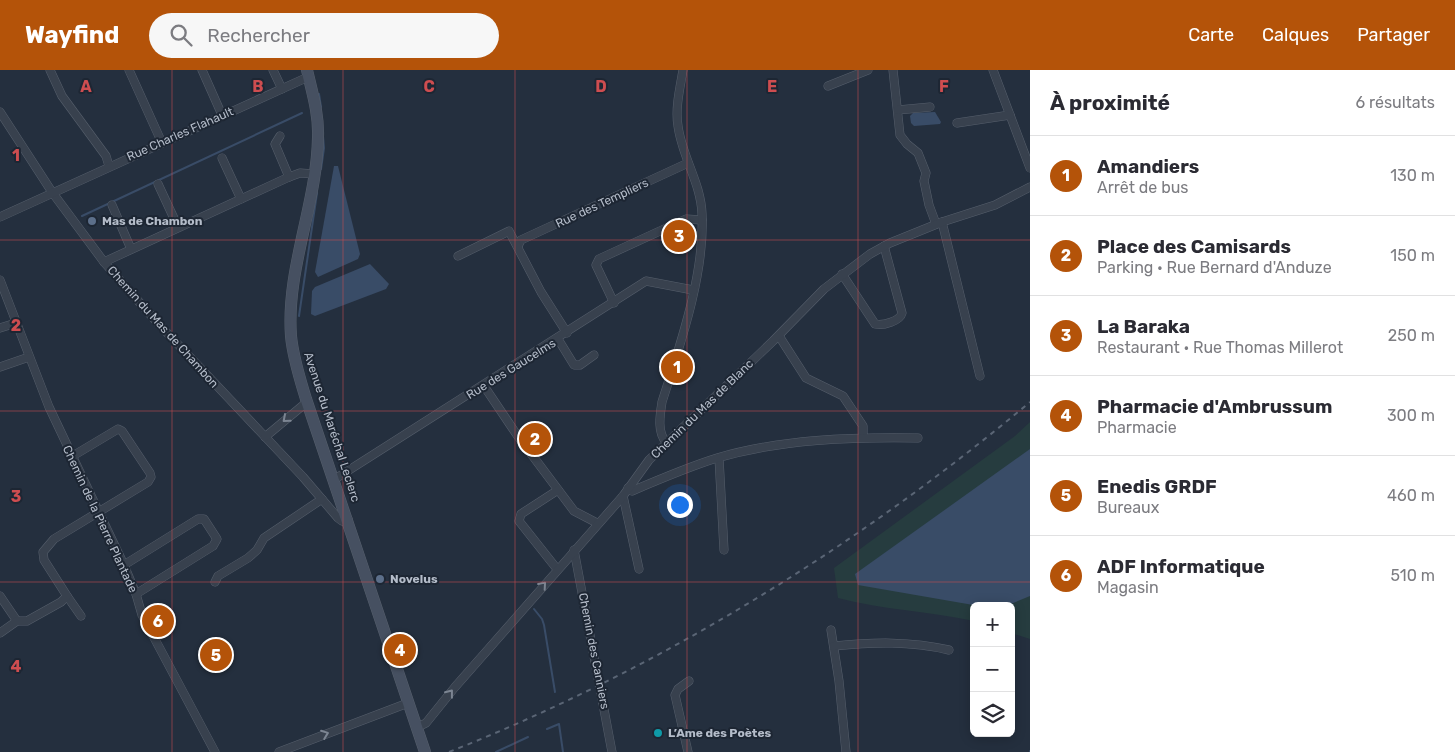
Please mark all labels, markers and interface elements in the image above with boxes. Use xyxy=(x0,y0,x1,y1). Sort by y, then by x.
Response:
search box xyxy=(149,13,499,58)
text: Wayfind xyxy=(25,21,119,49)
icon: search xyxy=(167,21,195,49)
text: Rechercher xyxy=(207,24,310,47)
text: Carte xyxy=(1188,24,1234,46)
text: Calques xyxy=(1262,24,1329,46)
text: Partager xyxy=(1357,24,1430,46)
text: A xyxy=(80,77,92,96)
text: B xyxy=(252,77,264,96)
text: C xyxy=(423,77,435,96)
text: D xyxy=(595,77,607,96)
text: E xyxy=(767,77,777,96)
text: F xyxy=(939,77,949,96)
text: À proximité xyxy=(1050,90,1170,115)
text: 6 résultats xyxy=(1355,93,1435,112)
street label: Rue Charles Flahault xyxy=(125,104,236,164)
text: 1 xyxy=(12,146,20,165)
text: Amandiers xyxy=(1097,155,1199,178)
text: 1 xyxy=(1062,166,1070,185)
text: 130 m xyxy=(1390,166,1435,185)
street label: Rue des Templiers xyxy=(553,175,651,231)
text: Arrêt de bus xyxy=(1097,178,1189,197)
place label: Mas de Chambon xyxy=(102,214,203,228)
marker: Mas de Chambon xyxy=(86,215,98,227)
pin: 3 xyxy=(663,217,695,255)
text: Place des Camisards xyxy=(1097,235,1291,258)
text: 2 xyxy=(1061,246,1071,265)
text: 150 m xyxy=(1390,246,1435,265)
text: Parking · Rue Bernard d'Anduze xyxy=(1097,258,1332,277)
street label: Chemin du Mas de Chambon xyxy=(105,263,221,391)
text: La Baraka xyxy=(1097,315,1190,338)
text: 2 xyxy=(11,316,21,335)
text: 3 xyxy=(1061,326,1071,345)
text: 250 m xyxy=(1388,326,1435,345)
street label: Rue des Gaucelms xyxy=(464,336,558,402)
text: Restaurant · Rue Thomas Millerot xyxy=(1097,338,1343,357)
pin: 1 xyxy=(661,348,693,386)
street label: Avenue du Maréchal Leclerc xyxy=(301,350,363,504)
street label: Chemin du Mas de Blanc xyxy=(648,356,756,461)
text: Pharmacie d'Ambrussum xyxy=(1097,395,1332,418)
text: 4 xyxy=(1061,406,1071,425)
text: 300 m xyxy=(1387,406,1435,425)
one-way arrow xyxy=(282,413,291,422)
text: Pharmacie xyxy=(1097,418,1177,437)
pin: 2 xyxy=(519,420,551,458)
street label: Chemin de la Pierre Plantade xyxy=(60,443,140,595)
text: Enedis GRDF xyxy=(1097,475,1217,498)
text: 5 xyxy=(1061,486,1071,505)
text: 460 m xyxy=(1387,486,1435,505)
text: 3 xyxy=(11,487,21,506)
your location xyxy=(667,492,693,518)
text: Bureaux xyxy=(1097,498,1159,517)
text: ADF Informatique xyxy=(1097,555,1265,578)
text: 6 xyxy=(1061,566,1071,585)
text: 510 m xyxy=(1391,566,1435,585)
place label: Novelus xyxy=(390,572,438,586)
marker: Novelus xyxy=(374,573,386,585)
text: Magasin xyxy=(1097,578,1159,597)
one-way arrow xyxy=(537,582,546,591)
street label: Chemin des Canniers xyxy=(576,592,612,710)
pin: 6 xyxy=(142,602,174,640)
map controls xyxy=(970,602,1015,737)
button: + xyxy=(970,602,1015,647)
pin: 4 xyxy=(384,631,416,669)
pin: 5 xyxy=(200,636,232,674)
button: − xyxy=(970,647,1015,692)
text: 4 xyxy=(11,657,22,676)
one-way arrow xyxy=(444,690,452,699)
button: layers xyxy=(970,692,1015,737)
place label: L’Ame des Poètes xyxy=(668,726,772,740)
marker: L’Ame des Poètes xyxy=(652,727,664,739)
one-way arrow xyxy=(320,730,328,740)

